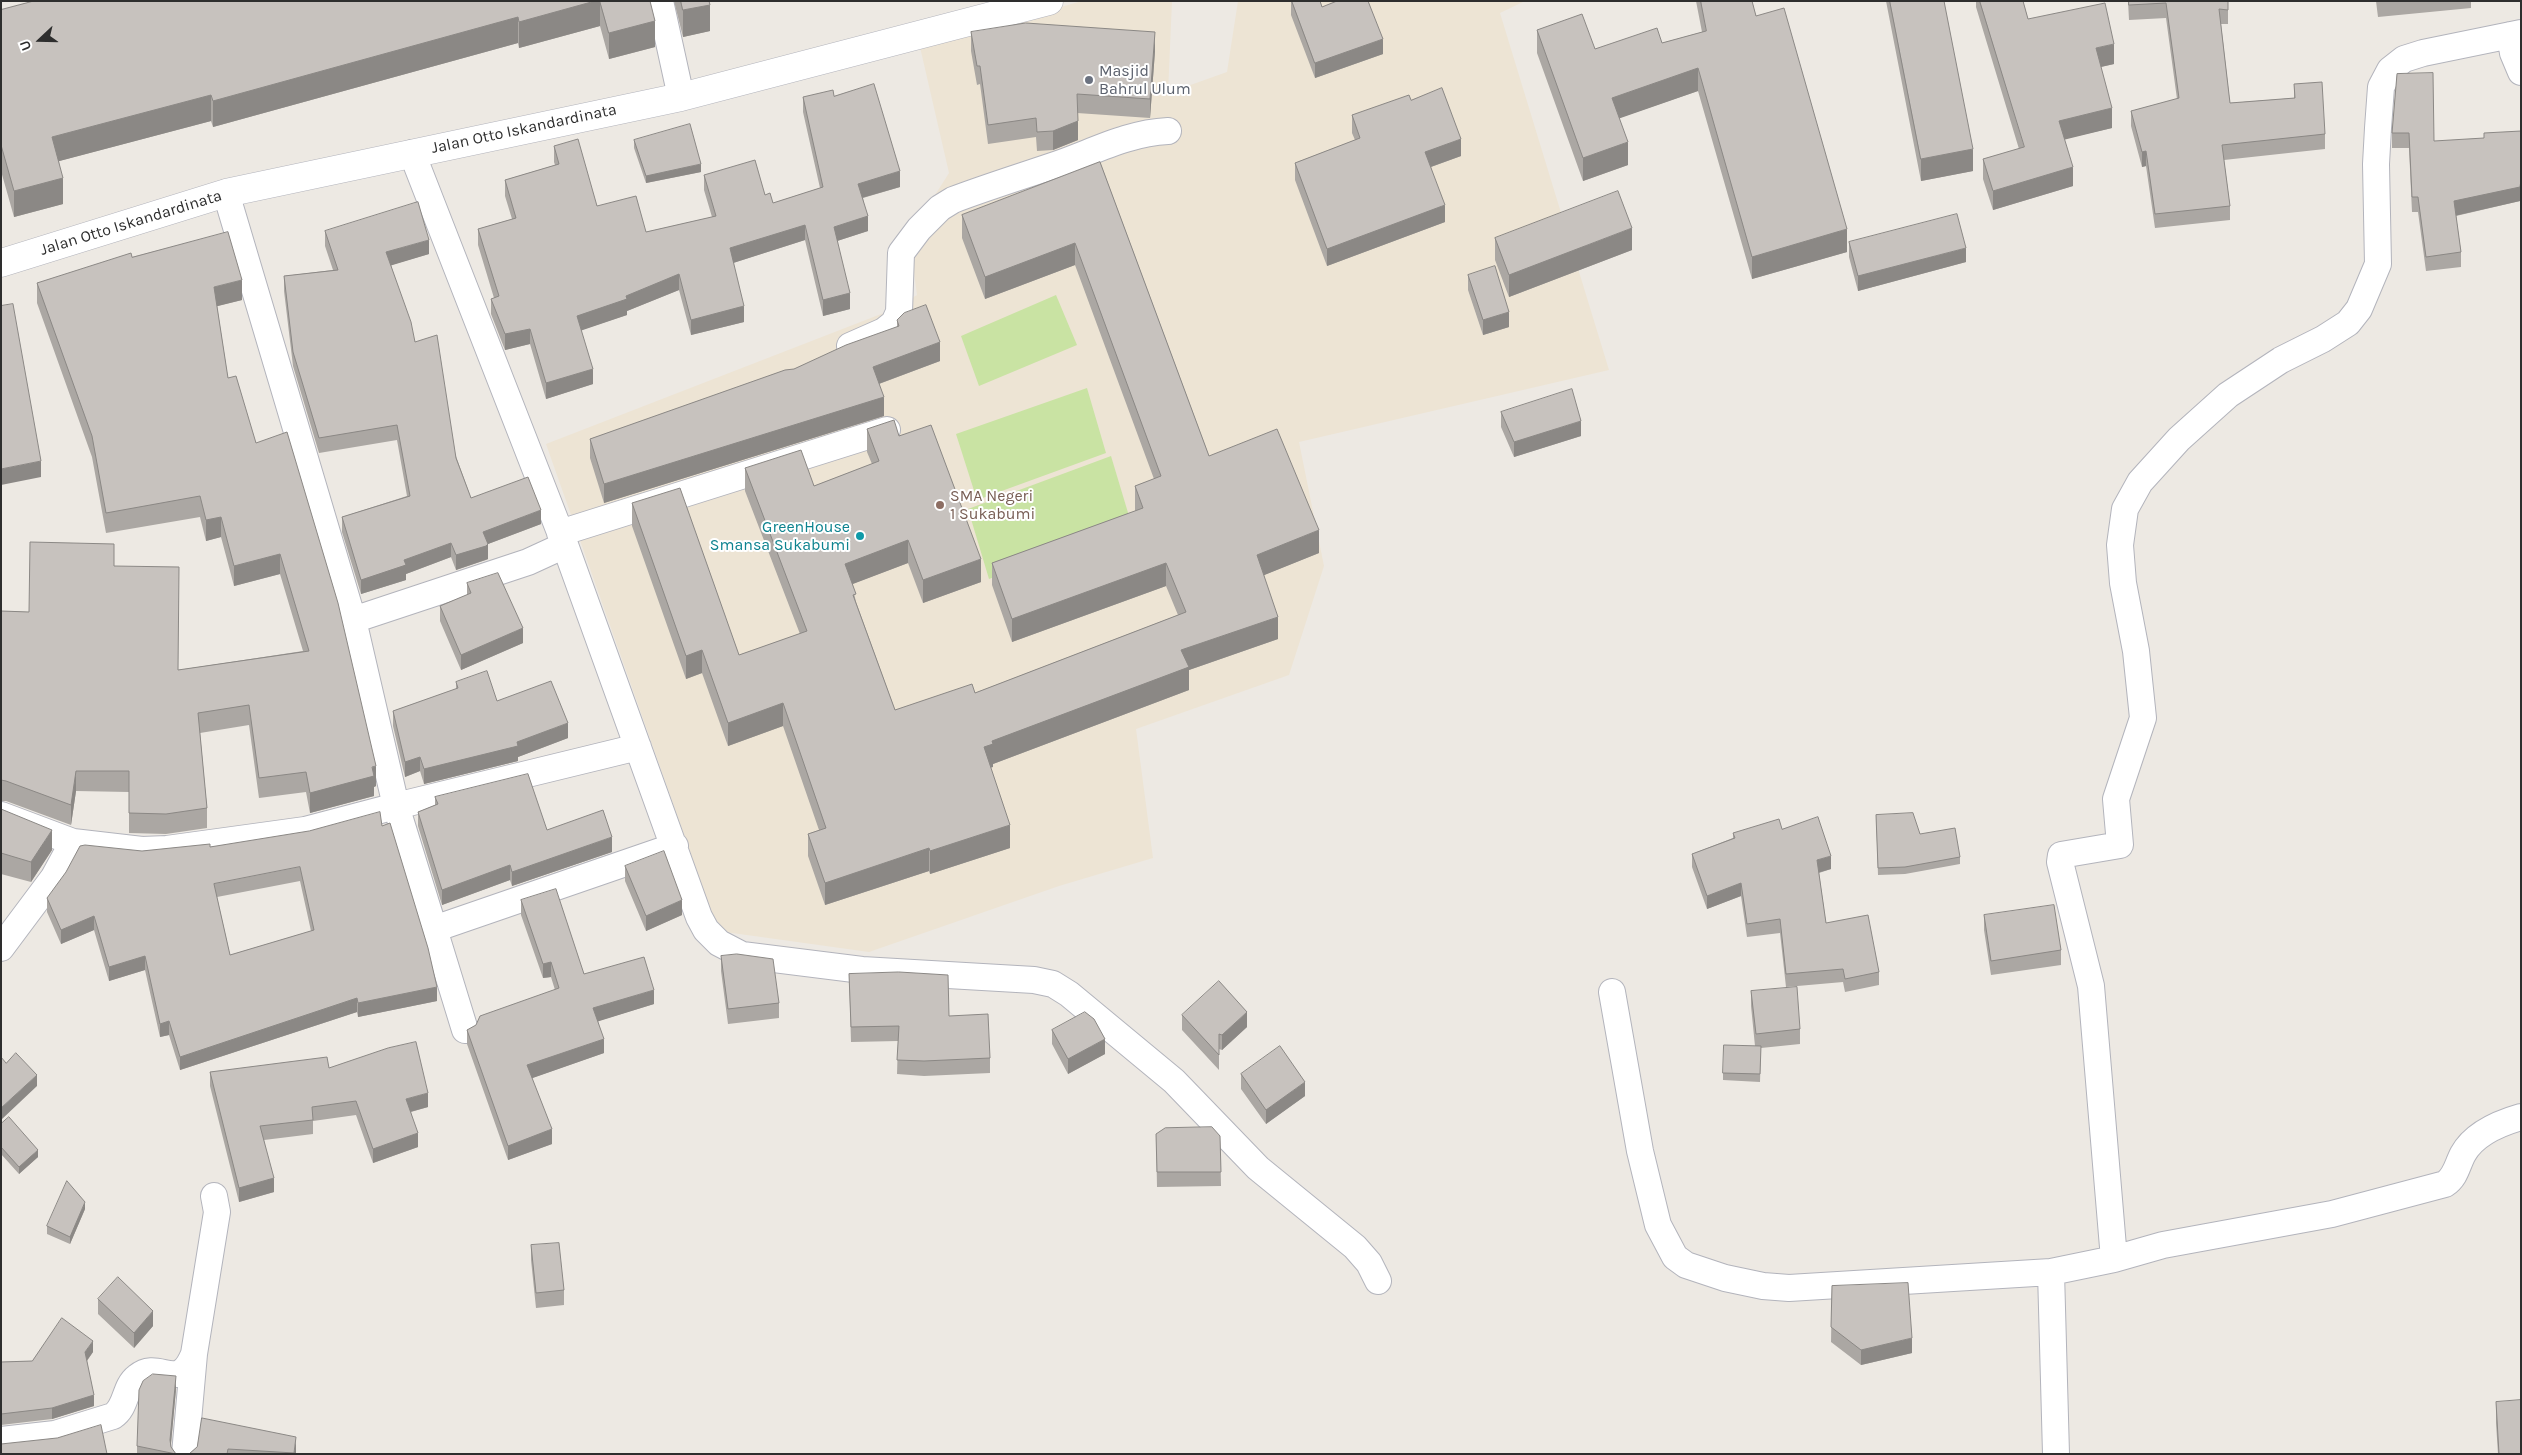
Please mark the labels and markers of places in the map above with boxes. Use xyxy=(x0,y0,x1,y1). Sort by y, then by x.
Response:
place label: Masjid Bahrul Ulum xyxy=(1099,61,1191,99)
marker: Masjid Bahrul Ulum xyxy=(1083,74,1095,86)
place label: SMA Negeri 1 Sukabumi xyxy=(950,486,1035,524)
marker: SMA Negeri 1 Sukabumi xyxy=(934,499,946,511)
place label: GreenHouse Smansa Sukabumi xyxy=(710,517,850,555)
marker: GreenHouse Smansa Sukabumi xyxy=(854,530,866,542)

